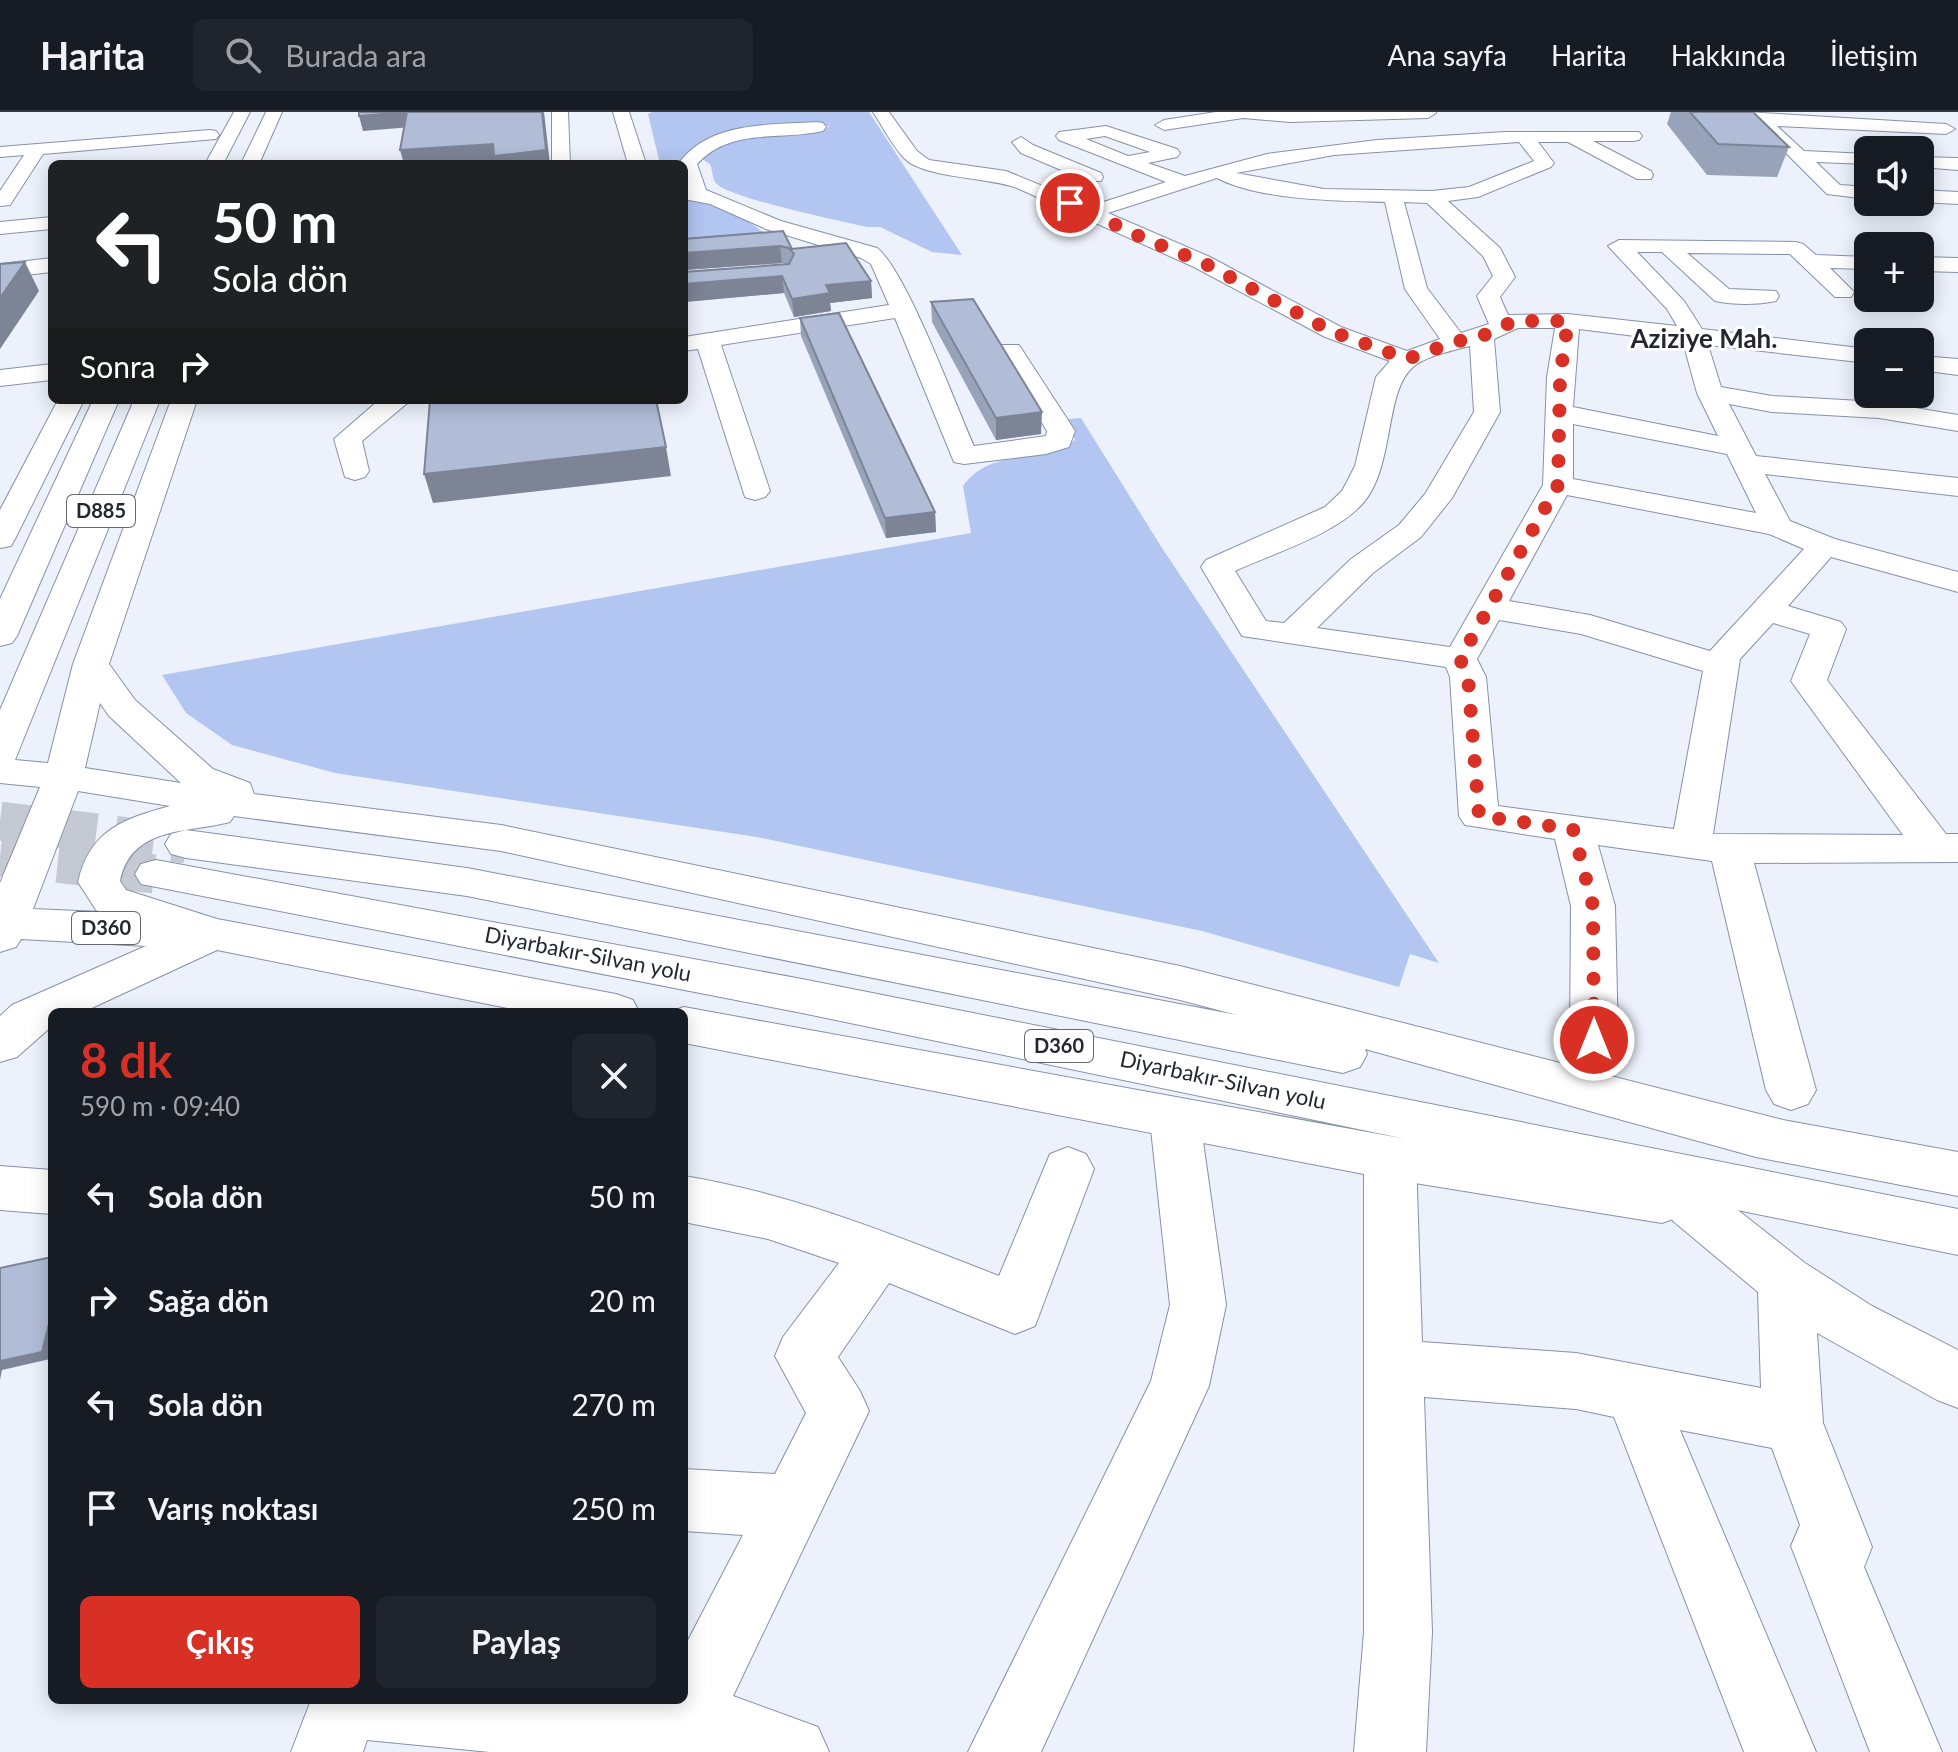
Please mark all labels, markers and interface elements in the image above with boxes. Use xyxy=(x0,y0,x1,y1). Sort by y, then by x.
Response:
search box xyxy=(193,19,753,91)
text: Harita xyxy=(40,32,145,78)
icon: search xyxy=(221,33,265,77)
text: Burada ara xyxy=(285,37,427,73)
text: Ana sayfa xyxy=(1388,38,1507,72)
text: Harita xyxy=(1551,38,1627,72)
text: Hakkında xyxy=(1671,38,1786,72)
text: İletişim xyxy=(1830,38,1918,72)
map controls xyxy=(1854,136,1934,408)
button: sound xyxy=(1854,136,1934,216)
pin xyxy=(1036,169,1104,237)
icon: arrive xyxy=(1048,181,1092,225)
text: 50 m xyxy=(212,188,337,255)
icon: left xyxy=(80,192,184,296)
button: + xyxy=(1854,232,1934,312)
text: Sola dön xyxy=(212,256,348,300)
district label: Aziziye Mah. xyxy=(1630,322,1777,354)
button: − xyxy=(1854,328,1934,408)
icon: right xyxy=(172,344,216,388)
text: Sonra xyxy=(80,348,156,384)
road number: D885 xyxy=(67,495,135,527)
road number: D360 xyxy=(72,912,140,944)
street label: Diyarbakır-Silvan yolu xyxy=(482,920,694,987)
position arrow xyxy=(1552,998,1636,1082)
road number: D360 xyxy=(1025,1030,1093,1062)
text: 8 dk xyxy=(80,1031,172,1088)
button: close xyxy=(572,1034,656,1118)
street label: Diyarbakır-Silvan yolu xyxy=(1118,1044,1329,1115)
text: 590 m · 09:40 xyxy=(80,1090,240,1122)
icon: left xyxy=(80,1174,124,1218)
text: Sola dön xyxy=(148,1178,263,1214)
text: 50 m xyxy=(589,1178,656,1214)
icon: right xyxy=(80,1278,124,1322)
text: Sağa dön xyxy=(148,1282,269,1318)
text: 20 m xyxy=(589,1282,656,1318)
icon: left xyxy=(80,1382,124,1426)
text: Sola dön xyxy=(148,1386,263,1422)
text: 270 m xyxy=(571,1386,656,1422)
icon: arrive xyxy=(80,1486,124,1530)
text: Varış noktası xyxy=(148,1490,319,1526)
text: 250 m xyxy=(571,1490,656,1526)
button: Çıkış xyxy=(80,1596,360,1688)
button: Paylaş xyxy=(376,1596,656,1688)

